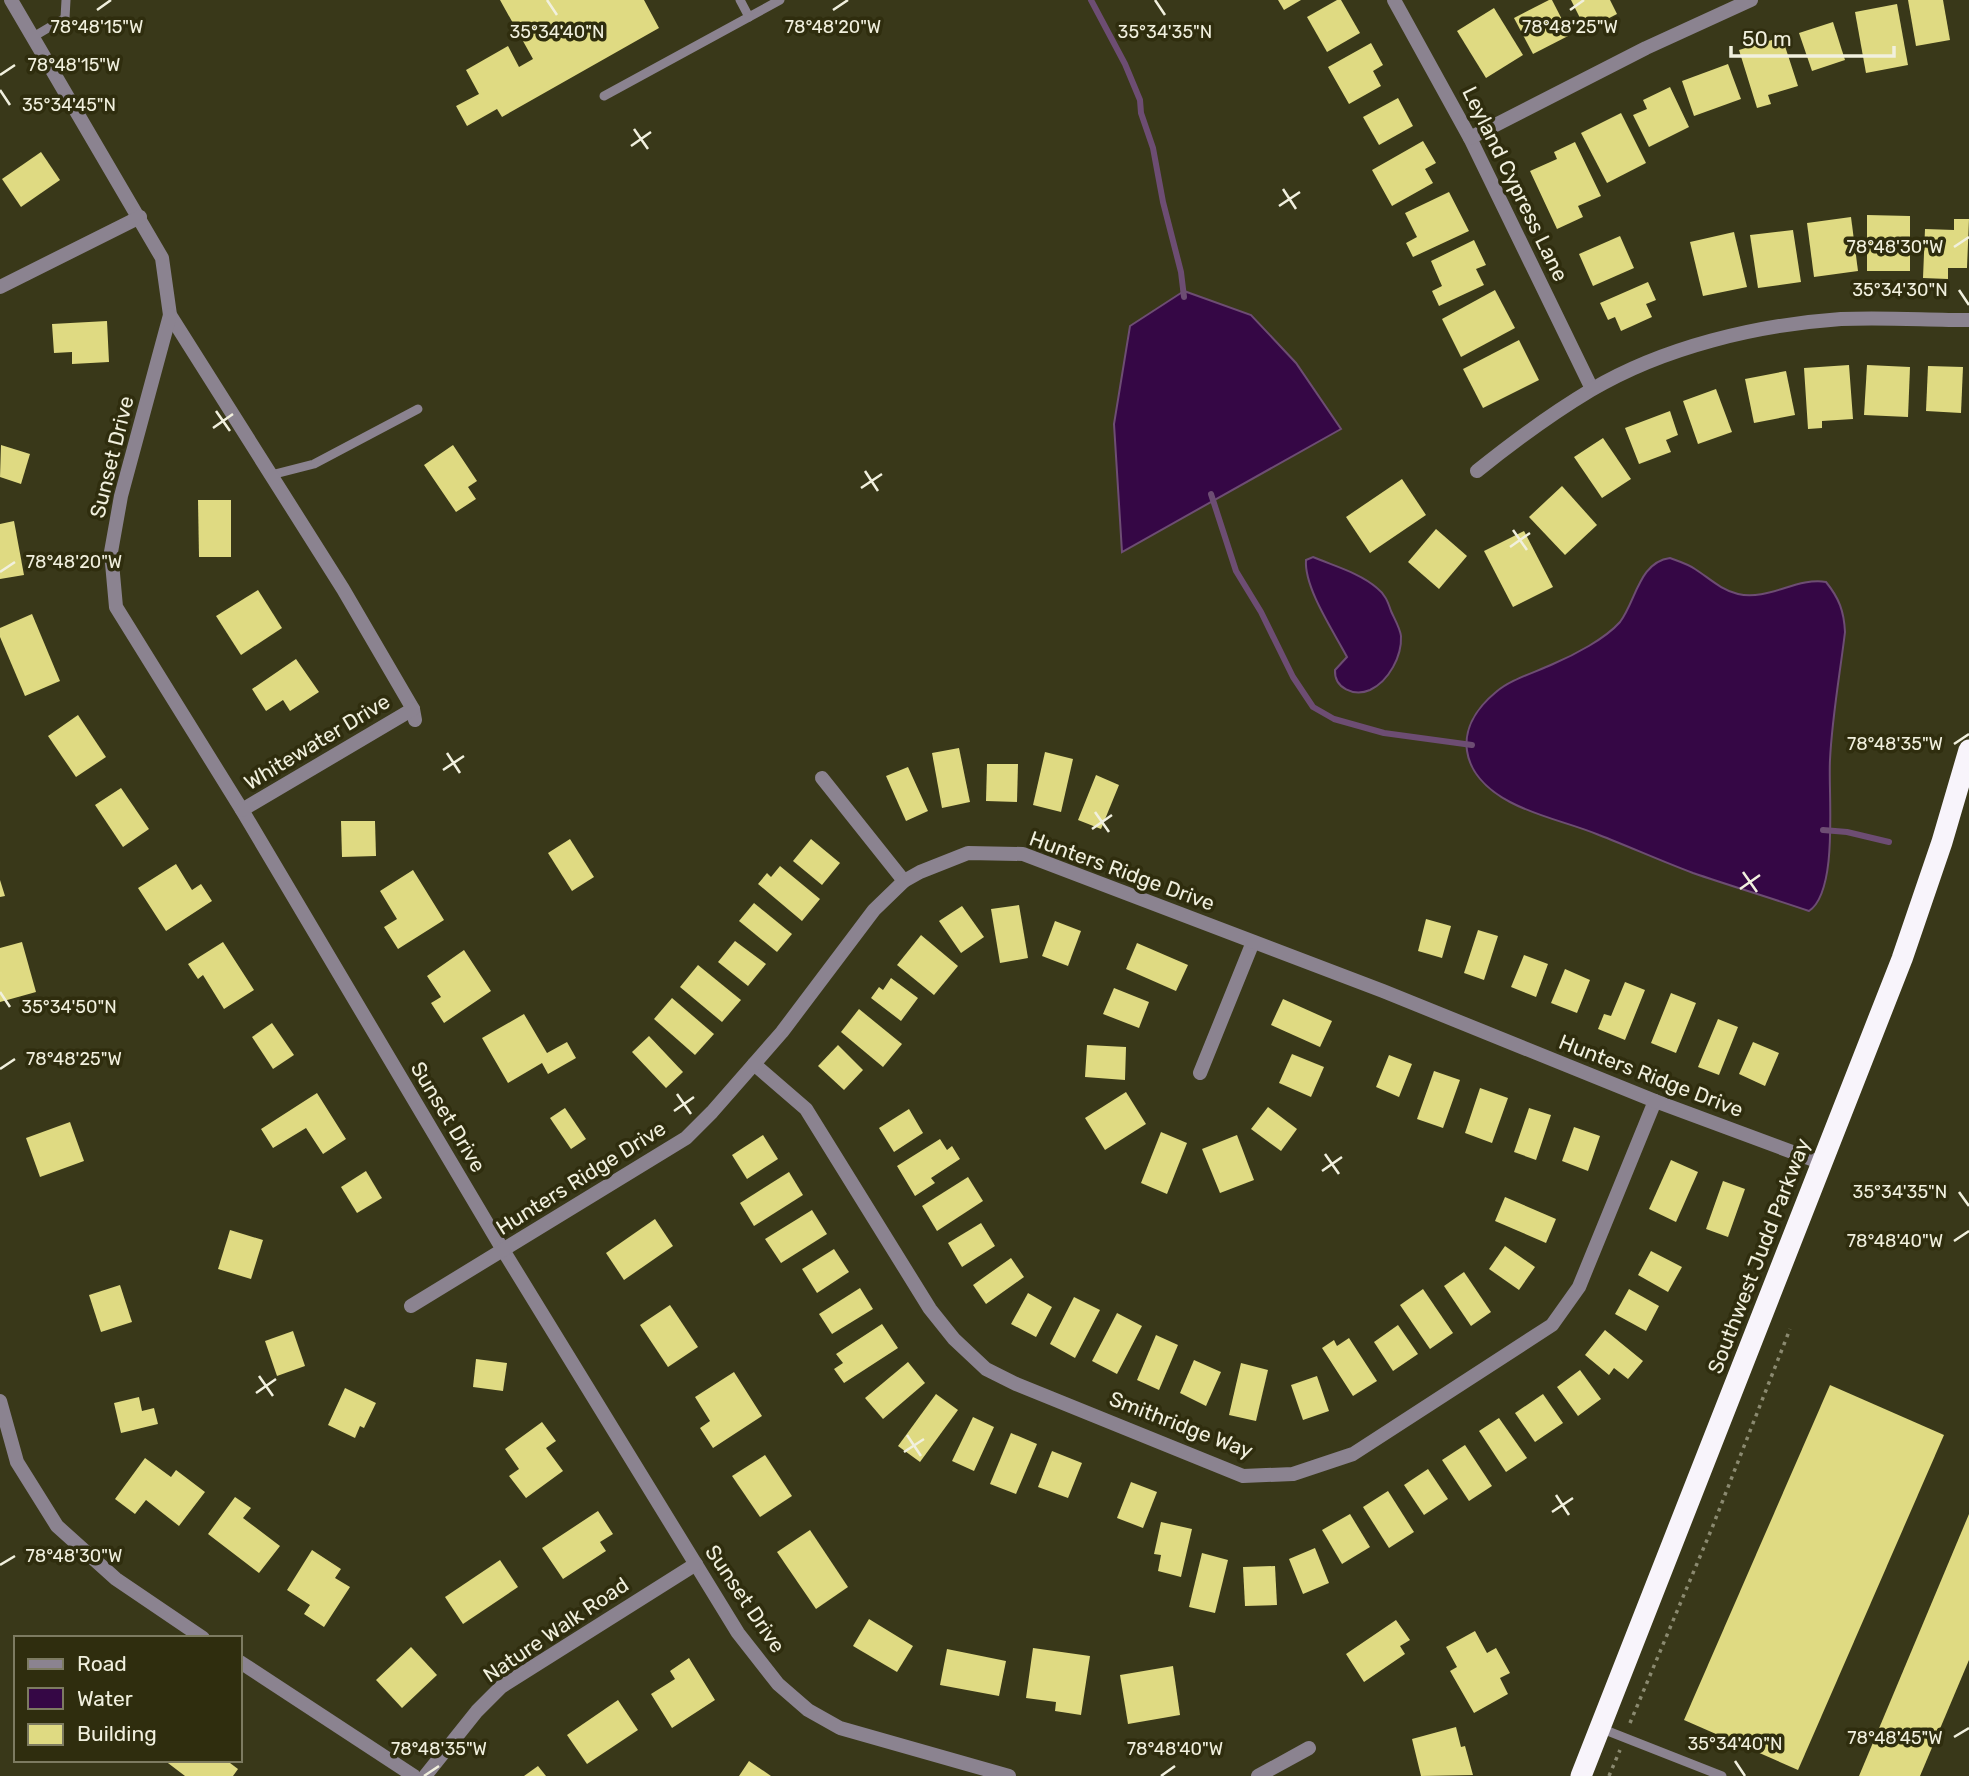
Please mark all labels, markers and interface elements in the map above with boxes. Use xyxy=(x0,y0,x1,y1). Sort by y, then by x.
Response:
scale bar xyxy=(1731,14,1894,58)
text: 78°48'15"W xyxy=(51,16,144,38)
text: 78°48'20"W xyxy=(785,16,881,38)
text: 78°48'25"W xyxy=(1522,16,1618,38)
text: 35°34'40"N xyxy=(510,21,604,43)
text: 35°34'35"N xyxy=(1118,21,1212,43)
text: 50 m xyxy=(1742,26,1792,51)
text: 78°48'15"W xyxy=(28,54,121,76)
street label: Leyland Cypress Lane xyxy=(1457,82,1574,285)
text: 35°34'45"N xyxy=(22,94,116,116)
text: 78°48'30"W xyxy=(1847,236,1943,258)
text: 35°34'30"N xyxy=(1852,279,1948,301)
street label: Sunset Drive xyxy=(84,393,139,520)
text: 78°48'20"W xyxy=(26,551,122,573)
street label: Whitewater Drive xyxy=(239,688,394,795)
text: 78°48'35"W xyxy=(1847,733,1943,755)
street label: Hunters Ridge Drive xyxy=(1026,825,1218,916)
text: 35°34'50"N xyxy=(21,996,117,1018)
street label: Hunters Ridge Drive xyxy=(1556,1029,1747,1122)
text: 78°48'25"W xyxy=(26,1048,122,1070)
street label: Sunset Drive xyxy=(406,1057,491,1177)
street label: Hunters Ridge Drive xyxy=(491,1115,670,1240)
street label: Southwest Judd Parkway xyxy=(1702,1134,1815,1377)
text: 35°34'35"N xyxy=(1853,1181,1947,1203)
text: 78°48'40"W xyxy=(1847,1230,1943,1252)
street label: Smithridge Way xyxy=(1106,1386,1257,1464)
street label: Sunset Drive xyxy=(700,1540,791,1657)
text: 78°48'30"W xyxy=(26,1545,122,1567)
street label: Nature Walk Road xyxy=(478,1572,633,1687)
legend xyxy=(14,1636,242,1762)
text: Road xyxy=(77,1651,127,1676)
text: Water xyxy=(77,1686,133,1711)
text: Building xyxy=(77,1721,157,1746)
text: 78°48'45"W xyxy=(1847,1727,1943,1749)
text: 35°34'40"N xyxy=(1688,1733,1782,1755)
text: 78°48'35"W xyxy=(391,1738,487,1760)
text: 78°48'40"W xyxy=(1127,1738,1223,1760)

